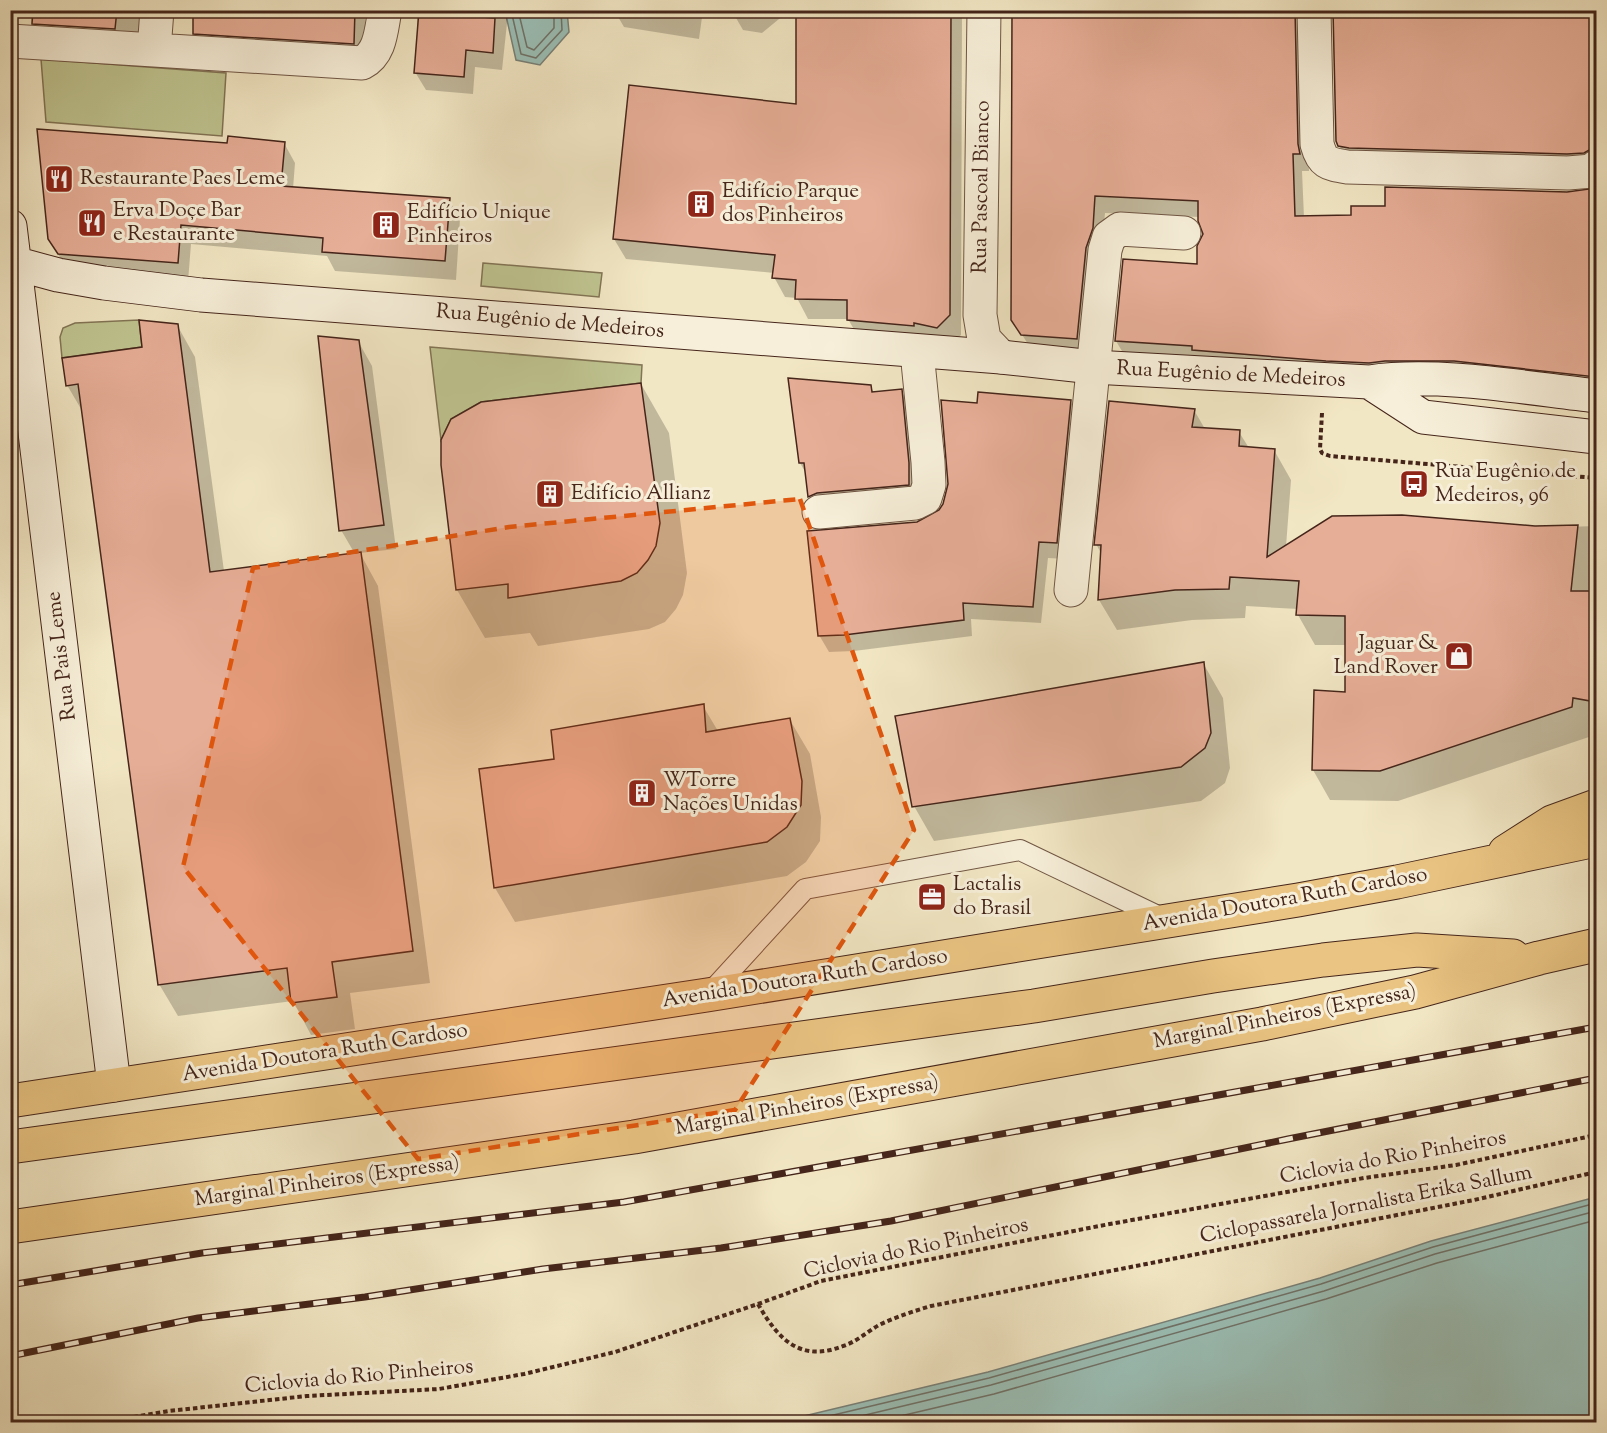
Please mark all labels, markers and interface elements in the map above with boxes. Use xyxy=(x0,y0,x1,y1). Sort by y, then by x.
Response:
street label: Rua Pascoal Bianco xyxy=(965,100,999,274)
restaurant icon: Restaurante Paes Leme xyxy=(43,163,75,195)
place label: Restaurante Paes Leme xyxy=(80,164,285,194)
place label: Edifício Parque dos Pinheiros xyxy=(722,177,859,231)
building icon: Edifício Parque dos Pinheiros xyxy=(685,188,717,220)
place label: Erva Doçe Bar e Restaurante xyxy=(113,196,241,250)
place label: Edifício Unique Pinheiros xyxy=(407,198,551,252)
restaurant icon: Erva Doçe Bar e Restaurante xyxy=(76,207,108,239)
building icon: Edifício Unique Pinheiros xyxy=(370,209,402,241)
street label: Rua Eugênio de Medeiros xyxy=(434,297,666,347)
street label: Rua Eugênio de Medeiros xyxy=(1116,354,1346,396)
place label: Rua Eugênio de Medeiros, 96 xyxy=(1435,457,1576,511)
bus stop icon: Rua Eugênio de Medeiros, 96 xyxy=(1398,468,1430,500)
building icon: Edifício Allianz xyxy=(534,478,566,510)
place label: Edifício Allianz xyxy=(571,479,711,509)
street label: Rua Pais Leme xyxy=(39,590,85,722)
place label: Jaguar & Land Rover xyxy=(1334,629,1438,683)
shop icon: Jaguar & Land Rover xyxy=(1443,640,1475,672)
place label: WTorre Nações Unidas xyxy=(663,766,798,820)
building icon: WTorre Nações Unidas xyxy=(626,777,658,809)
street label: Avenida Doutora Ruth Cardoso xyxy=(1140,860,1430,940)
place label: Lactalis do Brasil xyxy=(953,870,1032,924)
office icon: Lactalis do Brasil xyxy=(916,881,948,913)
street label: Avenida Doutora Ruth Cardoso xyxy=(660,942,950,1016)
street label: Marginal Pinheiros (Expressa) xyxy=(1151,977,1419,1057)
street label: Avenida Doutora Ruth Cardoso xyxy=(180,1016,470,1090)
street label: Marginal Pinheiros (Expressa) xyxy=(673,1068,941,1144)
street label: Ciclovia do Rio Pinheiros xyxy=(1277,1123,1509,1193)
street label: Marginal Pinheiros (Expressa) xyxy=(193,1149,461,1215)
street label: Ciclopassarela Jornalista Erika Sallum xyxy=(1197,1158,1535,1252)
street label: Ciclovia do Rio Pinheiros xyxy=(801,1210,1031,1288)
street label: Ciclovia do Rio Pinheiros xyxy=(243,1352,475,1402)

